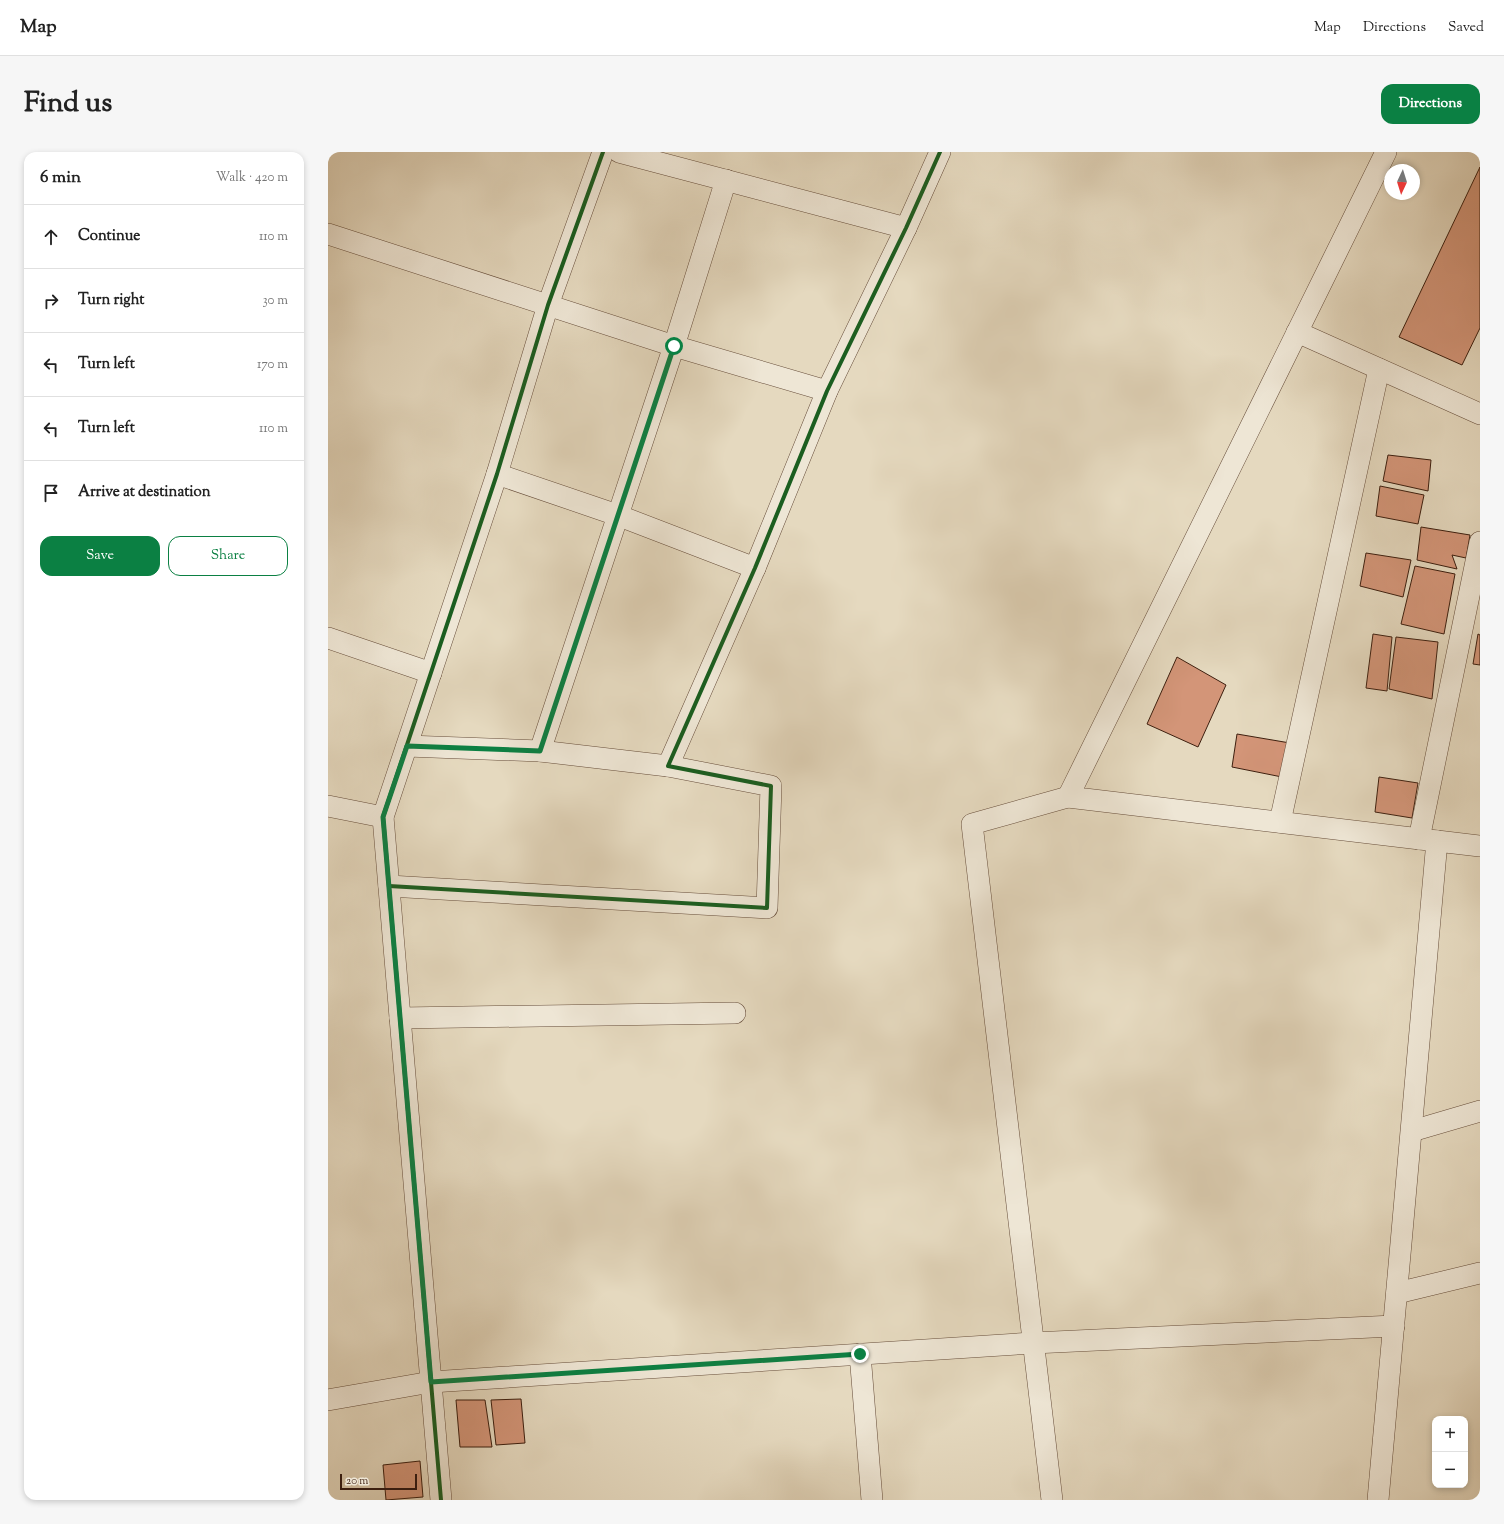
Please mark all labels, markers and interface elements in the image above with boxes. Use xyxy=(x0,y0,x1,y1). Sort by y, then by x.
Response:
text: Map xyxy=(20,14,57,41)
text: Map xyxy=(1314,18,1341,38)
text: Directions xyxy=(1363,18,1426,38)
text: Saved xyxy=(1448,18,1484,38)
text: Find us xyxy=(24,84,112,124)
button: Directions xyxy=(1381,84,1480,124)
north arrow xyxy=(1384,164,1420,200)
text: 6 min xyxy=(40,166,81,190)
text: Walk · 420 m xyxy=(216,169,288,187)
icon: ahead xyxy=(40,226,62,248)
text: Continue xyxy=(78,226,140,247)
text: 110 m xyxy=(259,228,288,246)
icon: right xyxy=(40,290,62,312)
text: Turn right xyxy=(78,290,144,311)
text: 30 m xyxy=(262,292,288,310)
route start xyxy=(665,337,683,355)
icon: left xyxy=(40,354,62,376)
text: Turn left xyxy=(78,354,135,375)
text: 170 m xyxy=(257,356,288,374)
icon: left xyxy=(40,418,62,440)
text: Turn left xyxy=(78,418,135,439)
text: 110 m xyxy=(259,420,288,438)
icon: arrive xyxy=(40,482,62,504)
text: Arrive at destination xyxy=(78,482,211,503)
button: Save xyxy=(40,536,160,576)
button: Share xyxy=(168,536,288,576)
route end xyxy=(851,1345,869,1363)
map controls xyxy=(1432,1416,1468,1488)
button: + xyxy=(1432,1416,1468,1452)
button: − xyxy=(1432,1452,1468,1488)
scale bar xyxy=(340,1472,417,1491)
text: 20 m xyxy=(346,1473,368,1489)

